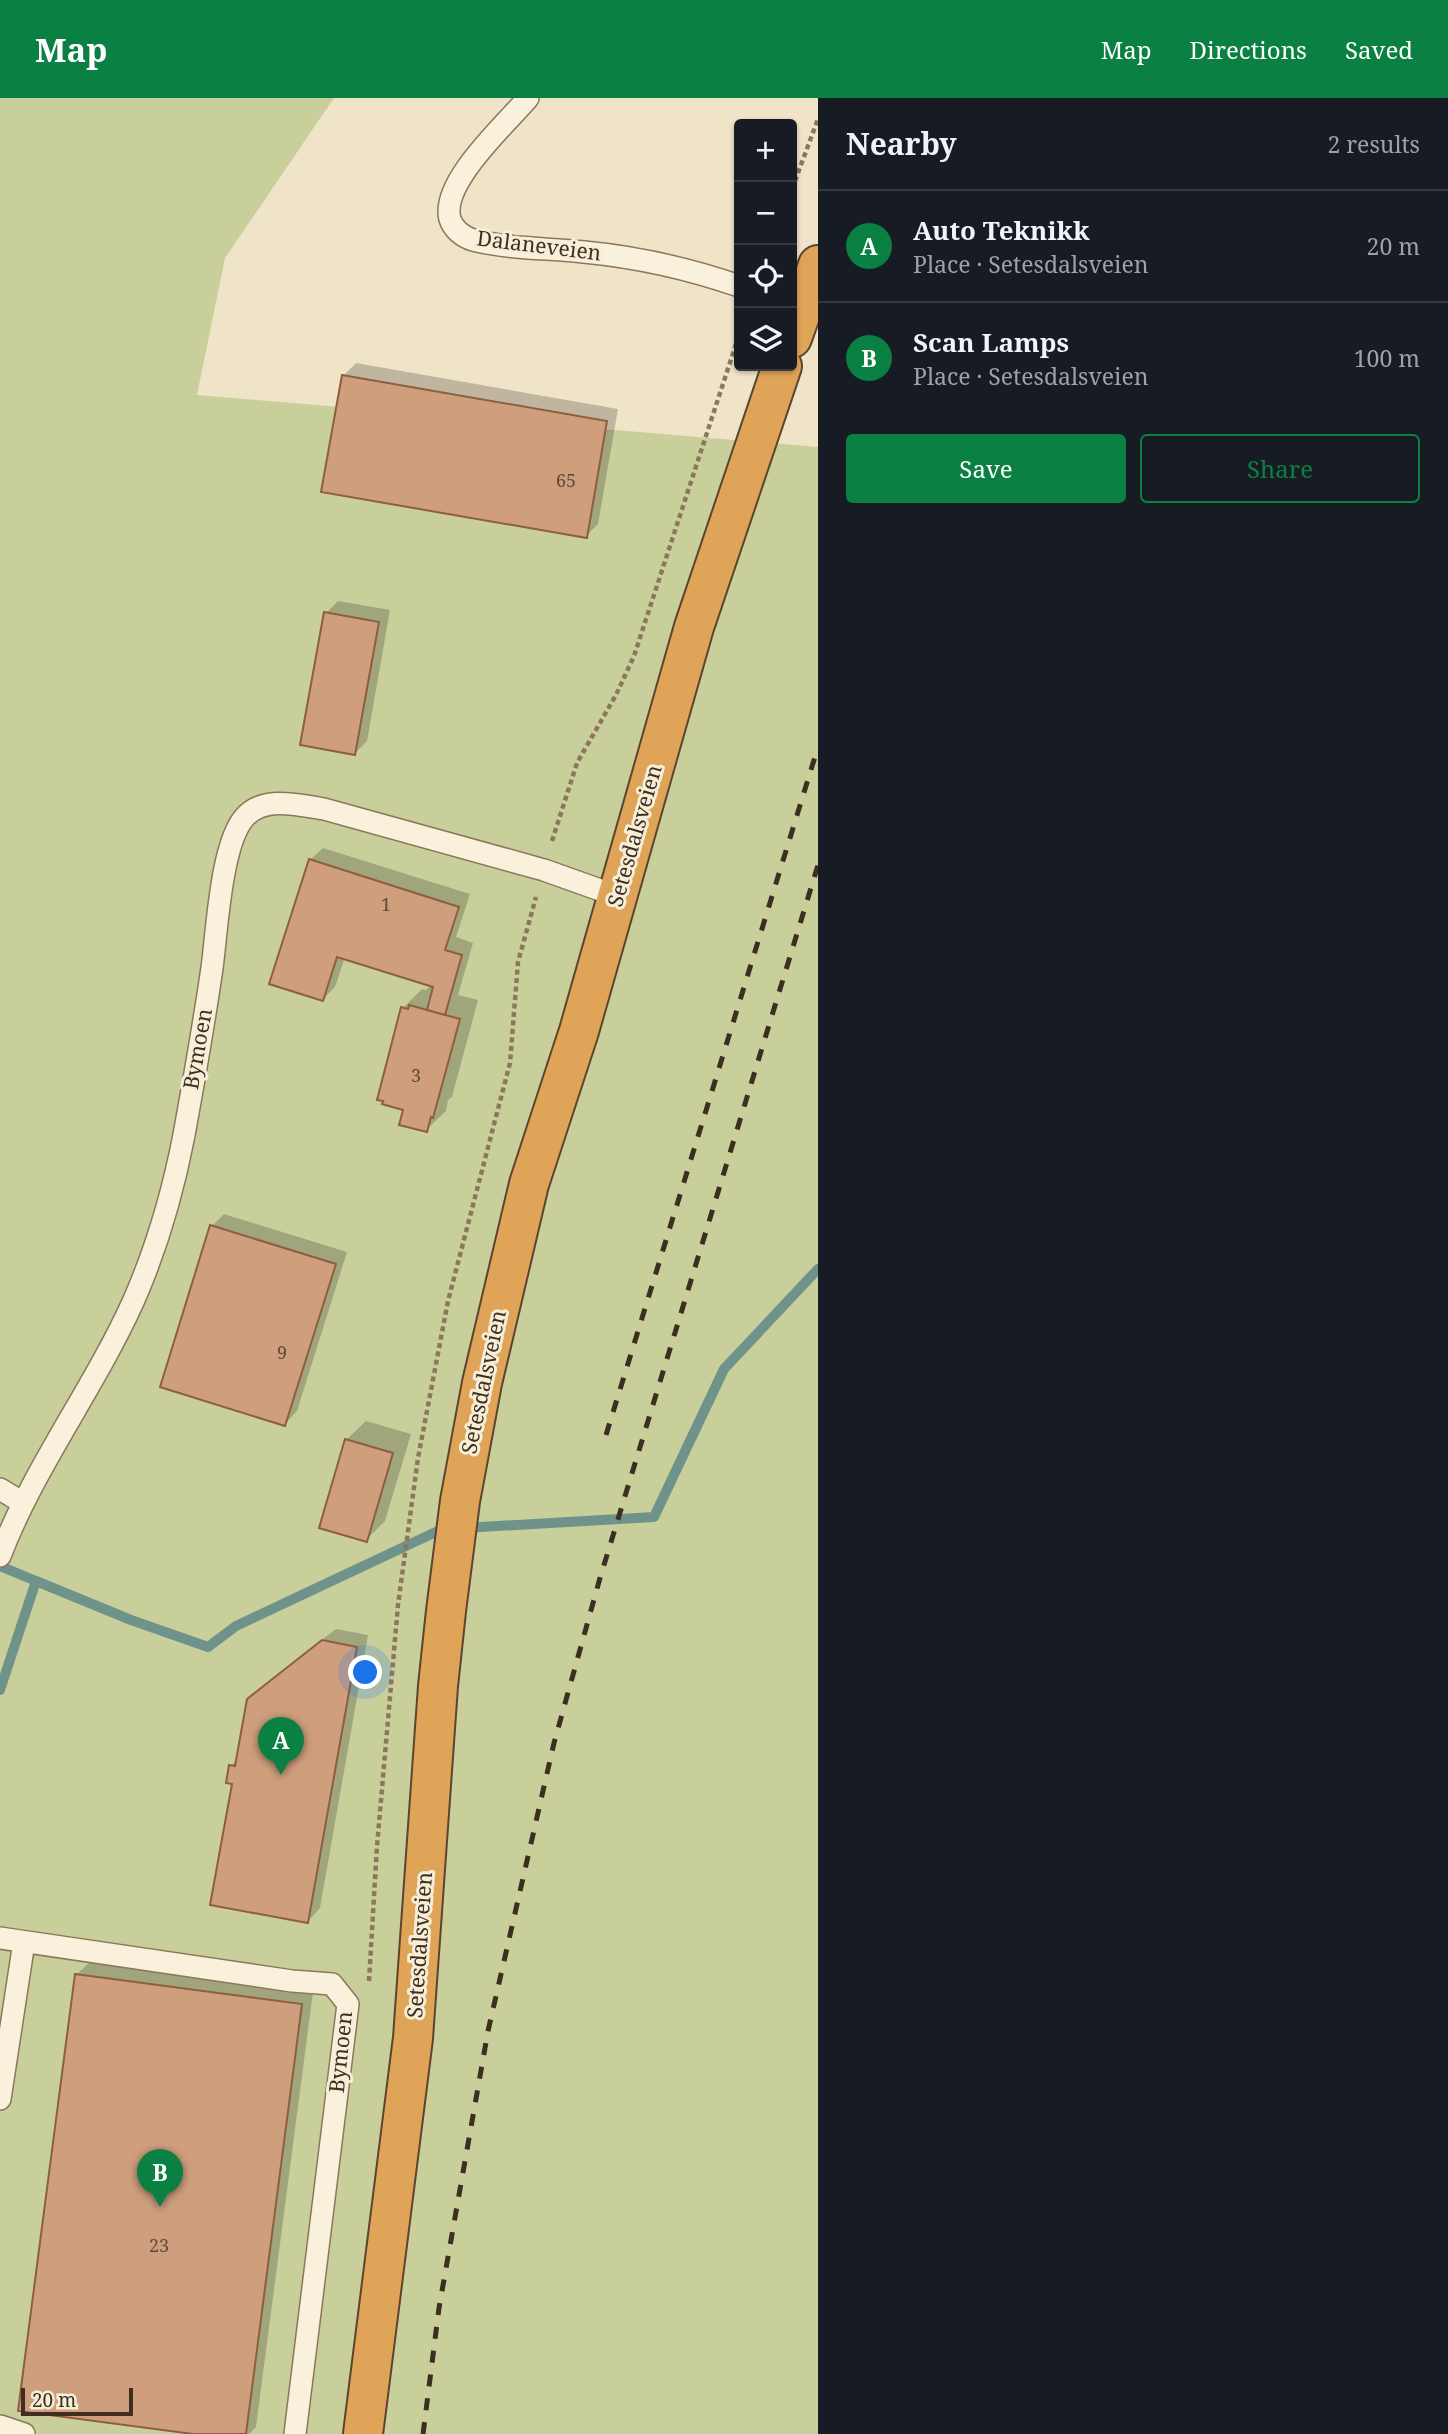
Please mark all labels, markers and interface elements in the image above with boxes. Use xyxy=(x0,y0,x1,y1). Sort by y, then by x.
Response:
text: Map xyxy=(35,27,108,72)
text: Map xyxy=(1101,33,1152,66)
text: Directions xyxy=(1190,33,1307,66)
text: Saved xyxy=(1345,33,1413,66)
map controls xyxy=(734,119,797,371)
button: + xyxy=(734,119,797,182)
text: Nearby xyxy=(846,123,957,164)
text: 2 results xyxy=(1327,128,1420,160)
button: − xyxy=(734,182,797,245)
text: Auto Teknikk xyxy=(913,212,1090,248)
street label: Dalaneveien xyxy=(475,223,603,267)
text: A xyxy=(860,230,878,262)
text: 20 m xyxy=(1367,230,1420,262)
button: locate xyxy=(734,245,797,308)
text: Place · Setesdalsveien xyxy=(913,248,1149,280)
button: layers xyxy=(734,308,797,371)
text: Scan Lamps xyxy=(913,324,1069,360)
text: B xyxy=(861,342,877,374)
text: 100 m xyxy=(1354,342,1420,374)
text: Place · Setesdalsveien xyxy=(913,360,1149,392)
button: Save xyxy=(846,434,1126,503)
button: Share xyxy=(1140,434,1420,503)
house number: 65 xyxy=(556,468,576,492)
street label: Setesdalsveien xyxy=(600,762,668,910)
house number: 1 xyxy=(381,892,391,916)
street label: Bymoen xyxy=(176,1006,218,1092)
house number: 3 xyxy=(411,1063,421,1087)
street label: Setesdalsveien xyxy=(454,1307,512,1456)
house number: 9 xyxy=(277,1340,287,1364)
your location xyxy=(348,1655,382,1689)
pin: A xyxy=(258,1717,304,1775)
street label: Setesdalsveien xyxy=(400,1871,438,2019)
street label: Bymoen xyxy=(322,2010,358,2094)
pin: B xyxy=(137,2149,183,2207)
house number: 23 xyxy=(149,2233,169,2257)
scale bar xyxy=(21,2385,133,2417)
text: 20 m xyxy=(32,2387,76,2413)

